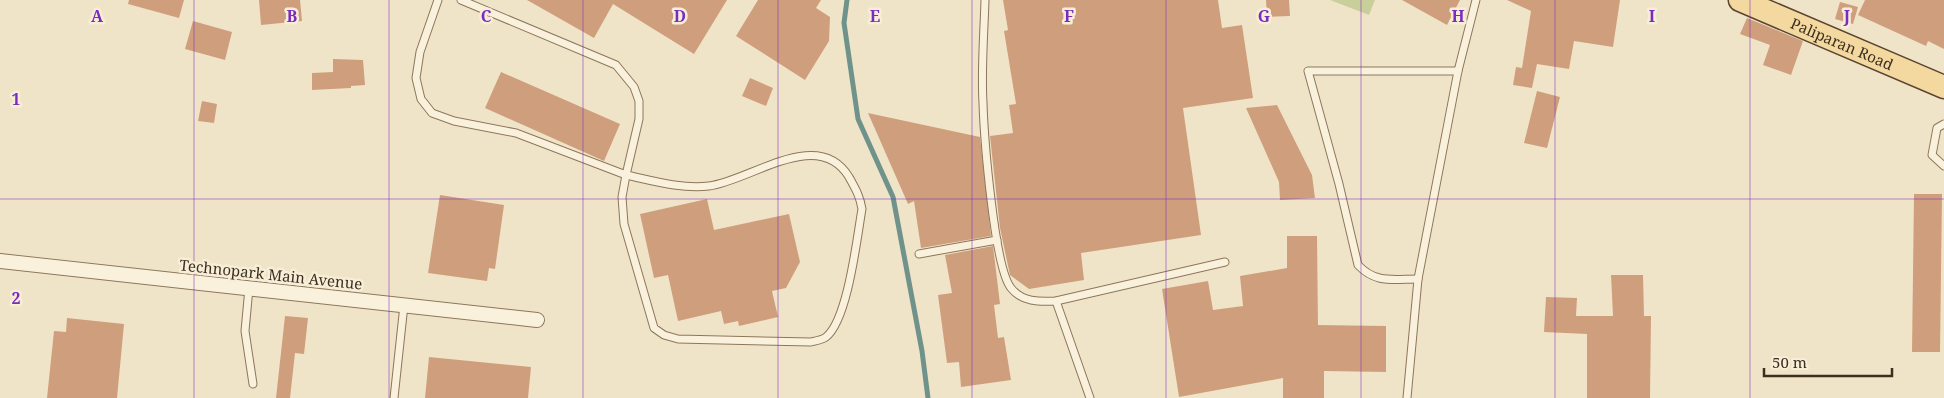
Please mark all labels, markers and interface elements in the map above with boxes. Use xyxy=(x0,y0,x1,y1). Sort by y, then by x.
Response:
text: A xyxy=(91,5,104,27)
text: B xyxy=(287,5,298,27)
text: C xyxy=(481,5,492,27)
text: D xyxy=(674,5,686,27)
text: E xyxy=(870,5,880,27)
text: F xyxy=(1064,5,1074,27)
text: G xyxy=(1258,5,1270,27)
text: H xyxy=(1451,5,1465,27)
text: I xyxy=(1649,5,1655,27)
text: J xyxy=(1843,5,1851,27)
street label: Paliparan Road xyxy=(1788,13,1896,74)
text: 1 xyxy=(11,88,21,110)
street label: Technopark Main Avenue xyxy=(179,254,363,294)
text: 2 xyxy=(11,287,21,309)
scale bar xyxy=(1764,346,1892,378)
text: 50 m xyxy=(1772,352,1807,372)

